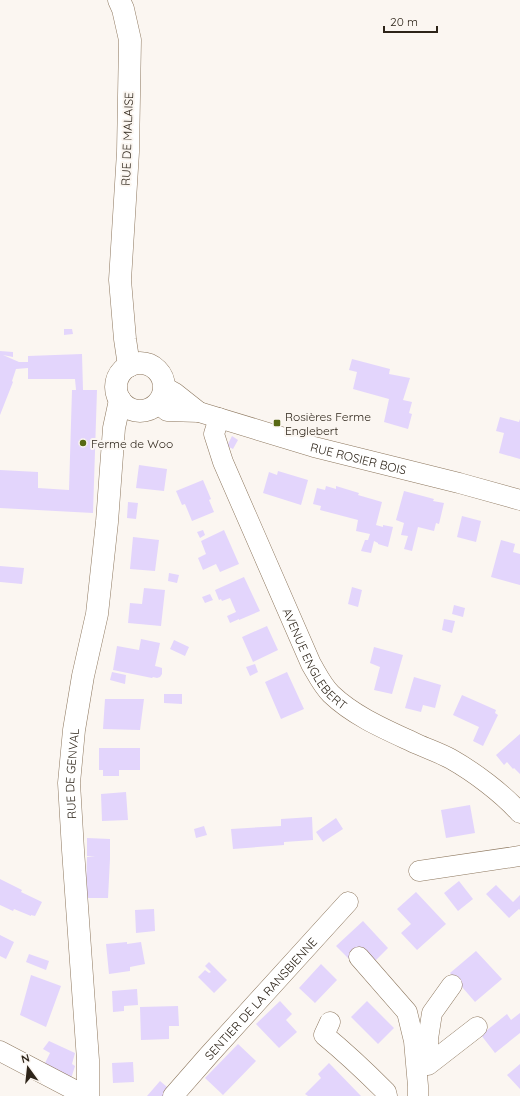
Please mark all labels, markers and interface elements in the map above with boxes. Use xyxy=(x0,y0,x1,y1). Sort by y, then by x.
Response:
scale bar xyxy=(384,8,437,34)
text: 20 m xyxy=(390,14,418,29)
street label: RUE DE MALAISE xyxy=(118,92,136,186)
place label: Rosières Ferme Englebert xyxy=(285,409,371,438)
marker: Rosières Ferme Englebert xyxy=(272,418,282,428)
place label: Ferme de Woo xyxy=(91,436,173,451)
marker: Ferme de Woo xyxy=(78,438,88,448)
street label: RUE ROSIER BOIS xyxy=(309,439,408,477)
street label: AVENUE ENGLEBERT xyxy=(280,606,350,712)
street label: RUE DE GENVAL xyxy=(61,727,82,820)
street label: SENTIER DE LA RANSBIENNE xyxy=(201,934,320,1063)
north arrow xyxy=(8,1048,48,1088)
text: N xyxy=(20,1051,31,1066)

